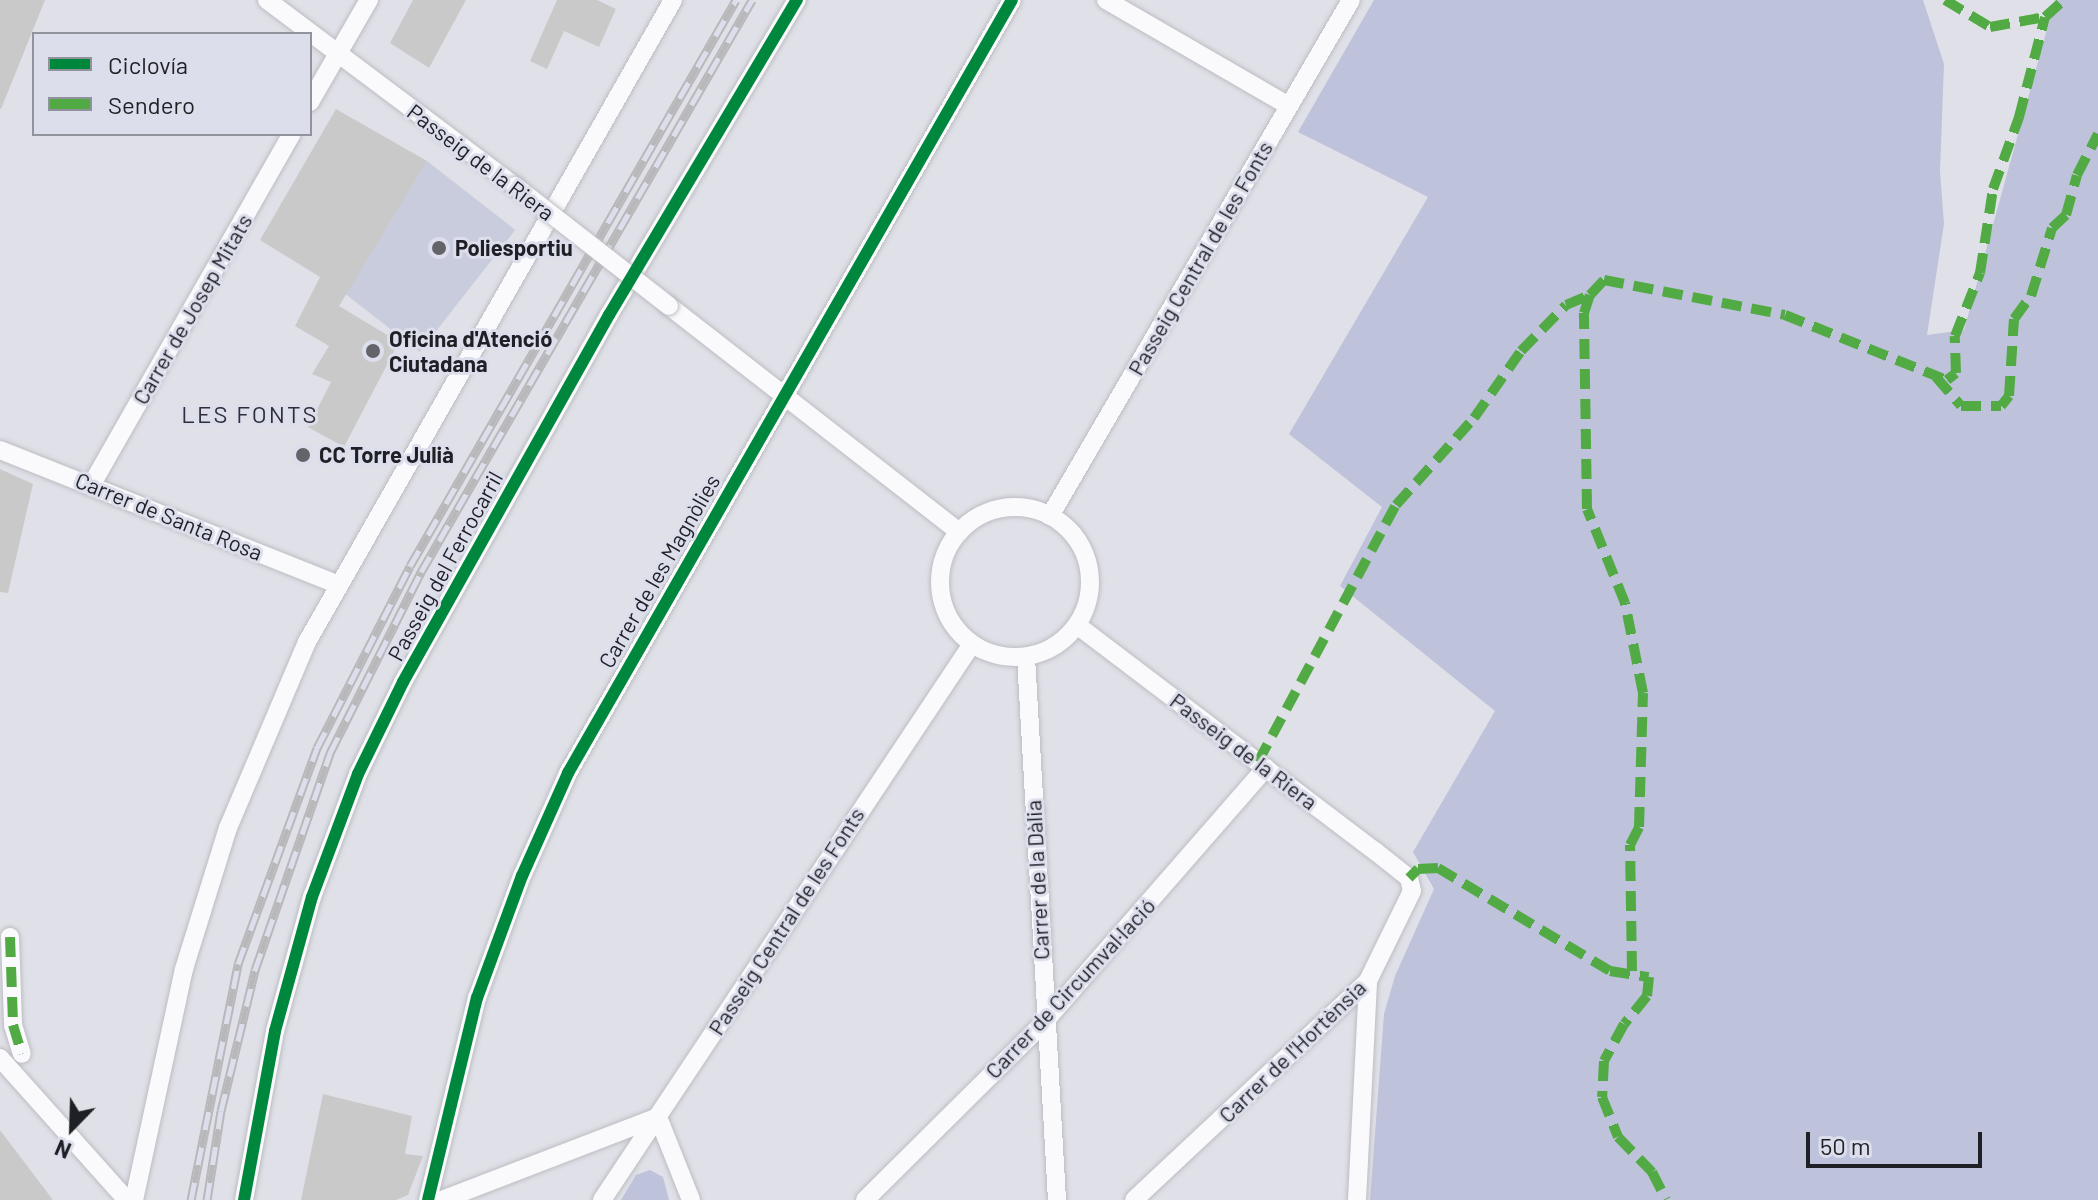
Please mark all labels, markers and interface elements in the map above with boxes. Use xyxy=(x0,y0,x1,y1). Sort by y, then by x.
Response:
legend xyxy=(32,32,312,136)
text: Ciclovía xyxy=(108,50,188,79)
text: Sendero xyxy=(108,90,195,119)
street label: Passeig de la Riera xyxy=(402,98,560,226)
street label: Passeig Central de les Fonts xyxy=(1122,136,1278,380)
street label: Carrer de Josep Mitats xyxy=(127,209,257,409)
place label: Poliesportiu xyxy=(455,235,573,261)
marker: Poliesportiu xyxy=(430,239,448,257)
place label: Oficina d'Atenció Ciutadana xyxy=(389,325,552,376)
marker: Oficina d'Atenció Ciutadana xyxy=(364,342,382,360)
district label: LES FONTS xyxy=(181,400,319,428)
place label: CC Torre Julià xyxy=(319,442,454,468)
marker: CC Torre Julià xyxy=(294,446,312,464)
street label: Carrer de Santa Rosa xyxy=(72,466,266,566)
street label: Passeig del Ferrocarril xyxy=(382,467,508,665)
street label: Carrer de les Magnòlies xyxy=(593,469,725,673)
street label: Passeig de la Riera xyxy=(1165,687,1323,815)
street label: Carrer de la Dàlia xyxy=(1020,799,1054,961)
street label: Passeig Central de les Fonts xyxy=(703,802,869,1040)
street label: Carrer de Circumval·lació xyxy=(980,892,1160,1084)
street label: Carrer de l'Hortènsia xyxy=(1213,974,1371,1128)
north arrow xyxy=(32,1088,112,1168)
scale bar xyxy=(1810,1116,1986,1166)
text: 50 m xyxy=(1820,1131,1871,1160)
text: N xyxy=(51,1135,74,1165)

